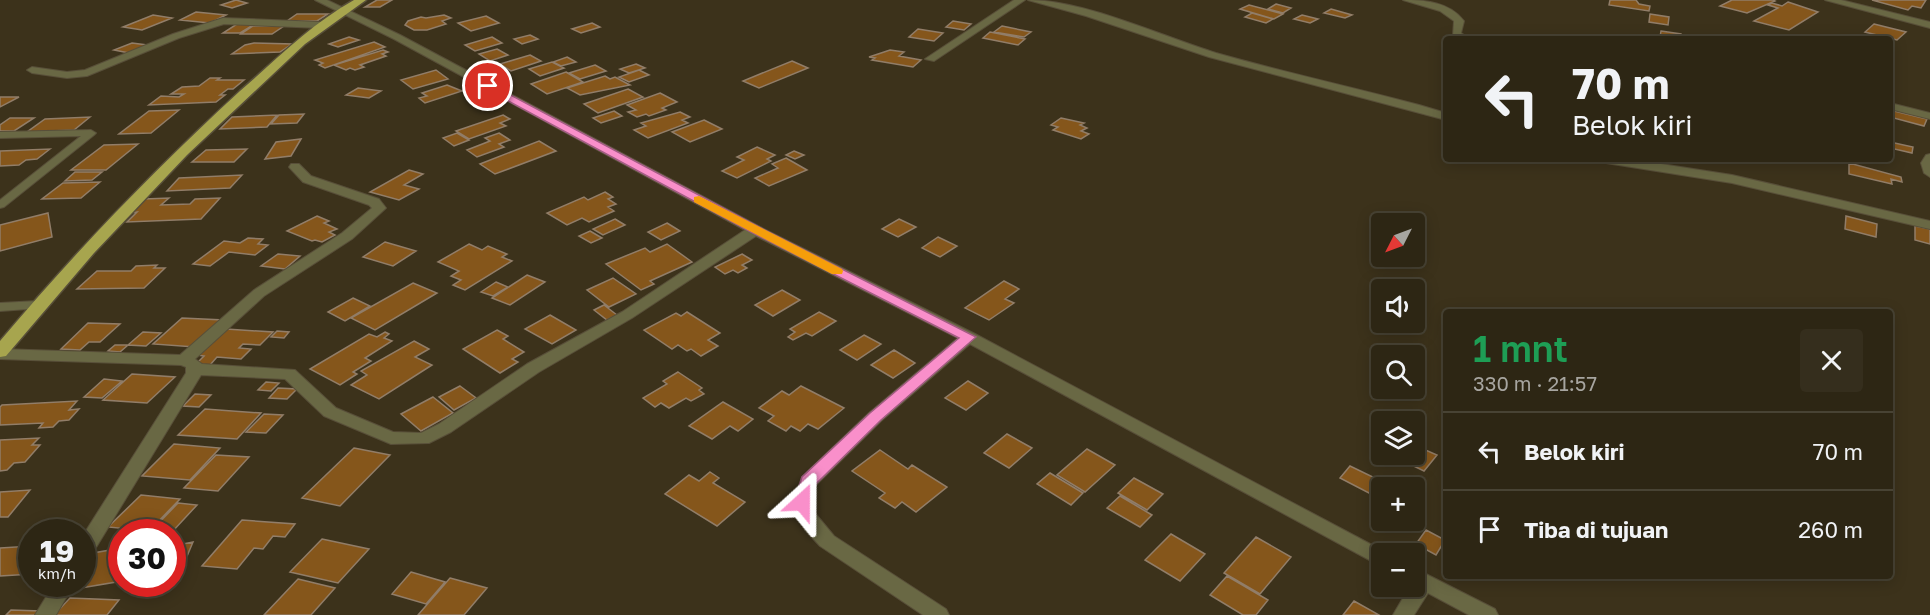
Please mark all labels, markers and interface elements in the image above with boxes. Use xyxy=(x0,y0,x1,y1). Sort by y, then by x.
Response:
text: 70 m xyxy=(1572,58,1669,108)
pin xyxy=(462,60,513,111)
icon: left xyxy=(1473,60,1551,138)
icon: arrive xyxy=(471,69,504,102)
text: Belok kiri xyxy=(1572,109,1693,141)
north arrow xyxy=(1371,213,1425,267)
map controls xyxy=(1371,213,1425,597)
button: sound xyxy=(1371,279,1425,333)
text: 1 mnt xyxy=(1473,327,1568,370)
button: close xyxy=(1800,329,1863,392)
button: search xyxy=(1371,345,1425,399)
text: 330 m · 21:57 xyxy=(1473,371,1597,395)
button: layers xyxy=(1371,411,1425,465)
icon: left xyxy=(1473,435,1506,468)
text: Belok kiri xyxy=(1524,438,1625,465)
text: 70 m xyxy=(1813,438,1863,465)
position arrow xyxy=(770,470,834,534)
button: + xyxy=(1371,477,1425,531)
icon: arrive xyxy=(1473,513,1506,546)
text: Tiba di tujuan xyxy=(1524,516,1668,543)
text: 260 m xyxy=(1798,516,1863,543)
speed limit sign: 30 xyxy=(108,519,186,597)
text: 19 xyxy=(40,533,74,569)
button: − xyxy=(1371,543,1425,597)
text: km/h xyxy=(38,564,76,582)

